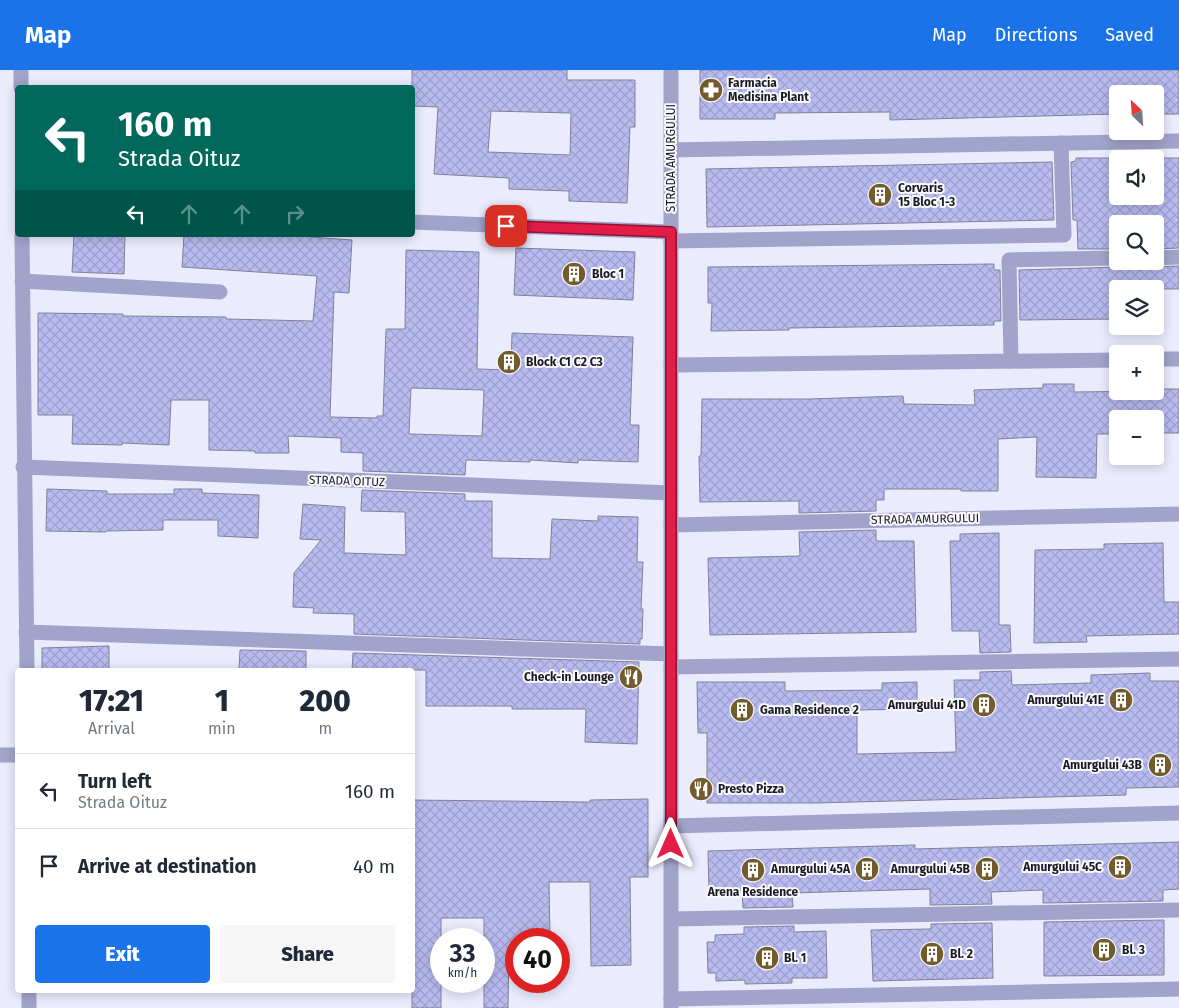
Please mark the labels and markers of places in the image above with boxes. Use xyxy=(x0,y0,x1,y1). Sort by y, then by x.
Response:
place label: Farmacia Medisina Plant xyxy=(728,76,809,104)
pharmacy icon: Farmacia Medisina Plant xyxy=(698,77,724,103)
place label: Corvaris 15 Bloc 1-3 xyxy=(898,181,955,209)
building icon: Corvaris 15 Bloc 1-3 xyxy=(867,182,893,208)
pin xyxy=(485,205,527,247)
building icon: Bloc 1 xyxy=(561,261,587,287)
place label: Bloc 1 xyxy=(592,267,624,281)
building icon: Block C1 C2 C3 xyxy=(496,349,522,375)
place label: Block C1 C2 C3 xyxy=(526,355,603,369)
restaurant icon: Check-in Lounge xyxy=(618,664,644,690)
place label: Check-in Lounge xyxy=(524,670,614,684)
building icon: Amurgului 41E xyxy=(1108,687,1134,713)
building icon: Amurgului 41D xyxy=(971,692,997,718)
place label: Amurgului 41E xyxy=(1026,693,1104,707)
building icon: Gama Residence 2 xyxy=(729,697,755,723)
place label: Amurgului 41D xyxy=(887,698,966,712)
place label: Gama Residence 2 xyxy=(760,703,859,717)
building icon: Amurgului 43B xyxy=(1147,752,1173,778)
place label: Amurgului 43B xyxy=(1062,758,1143,772)
restaurant icon: Presto Pizza xyxy=(688,776,714,802)
place label: Presto Pizza xyxy=(718,782,785,796)
building icon: Amurgului 45C xyxy=(1107,854,1133,880)
building icon: Amurgului 45A xyxy=(854,856,880,882)
building icon: Amurgului 45B xyxy=(974,856,1000,882)
building icon: Arena Residence xyxy=(740,857,766,883)
place label: Amurgului 45C xyxy=(1022,860,1102,874)
place label: Amurgului 45A xyxy=(770,862,851,876)
place label: Amurgului 45B xyxy=(890,862,971,876)
place label: Arena Residence xyxy=(707,885,799,899)
building icon: Bl. 3 xyxy=(1091,937,1117,963)
building icon: Bl. 2 xyxy=(919,941,945,967)
place label: Bl. 3 xyxy=(1122,943,1145,957)
building icon: Bl. 1 xyxy=(754,945,780,971)
place label: Bl. 2 xyxy=(950,947,973,961)
place label: Bl. 1 xyxy=(784,951,806,965)

